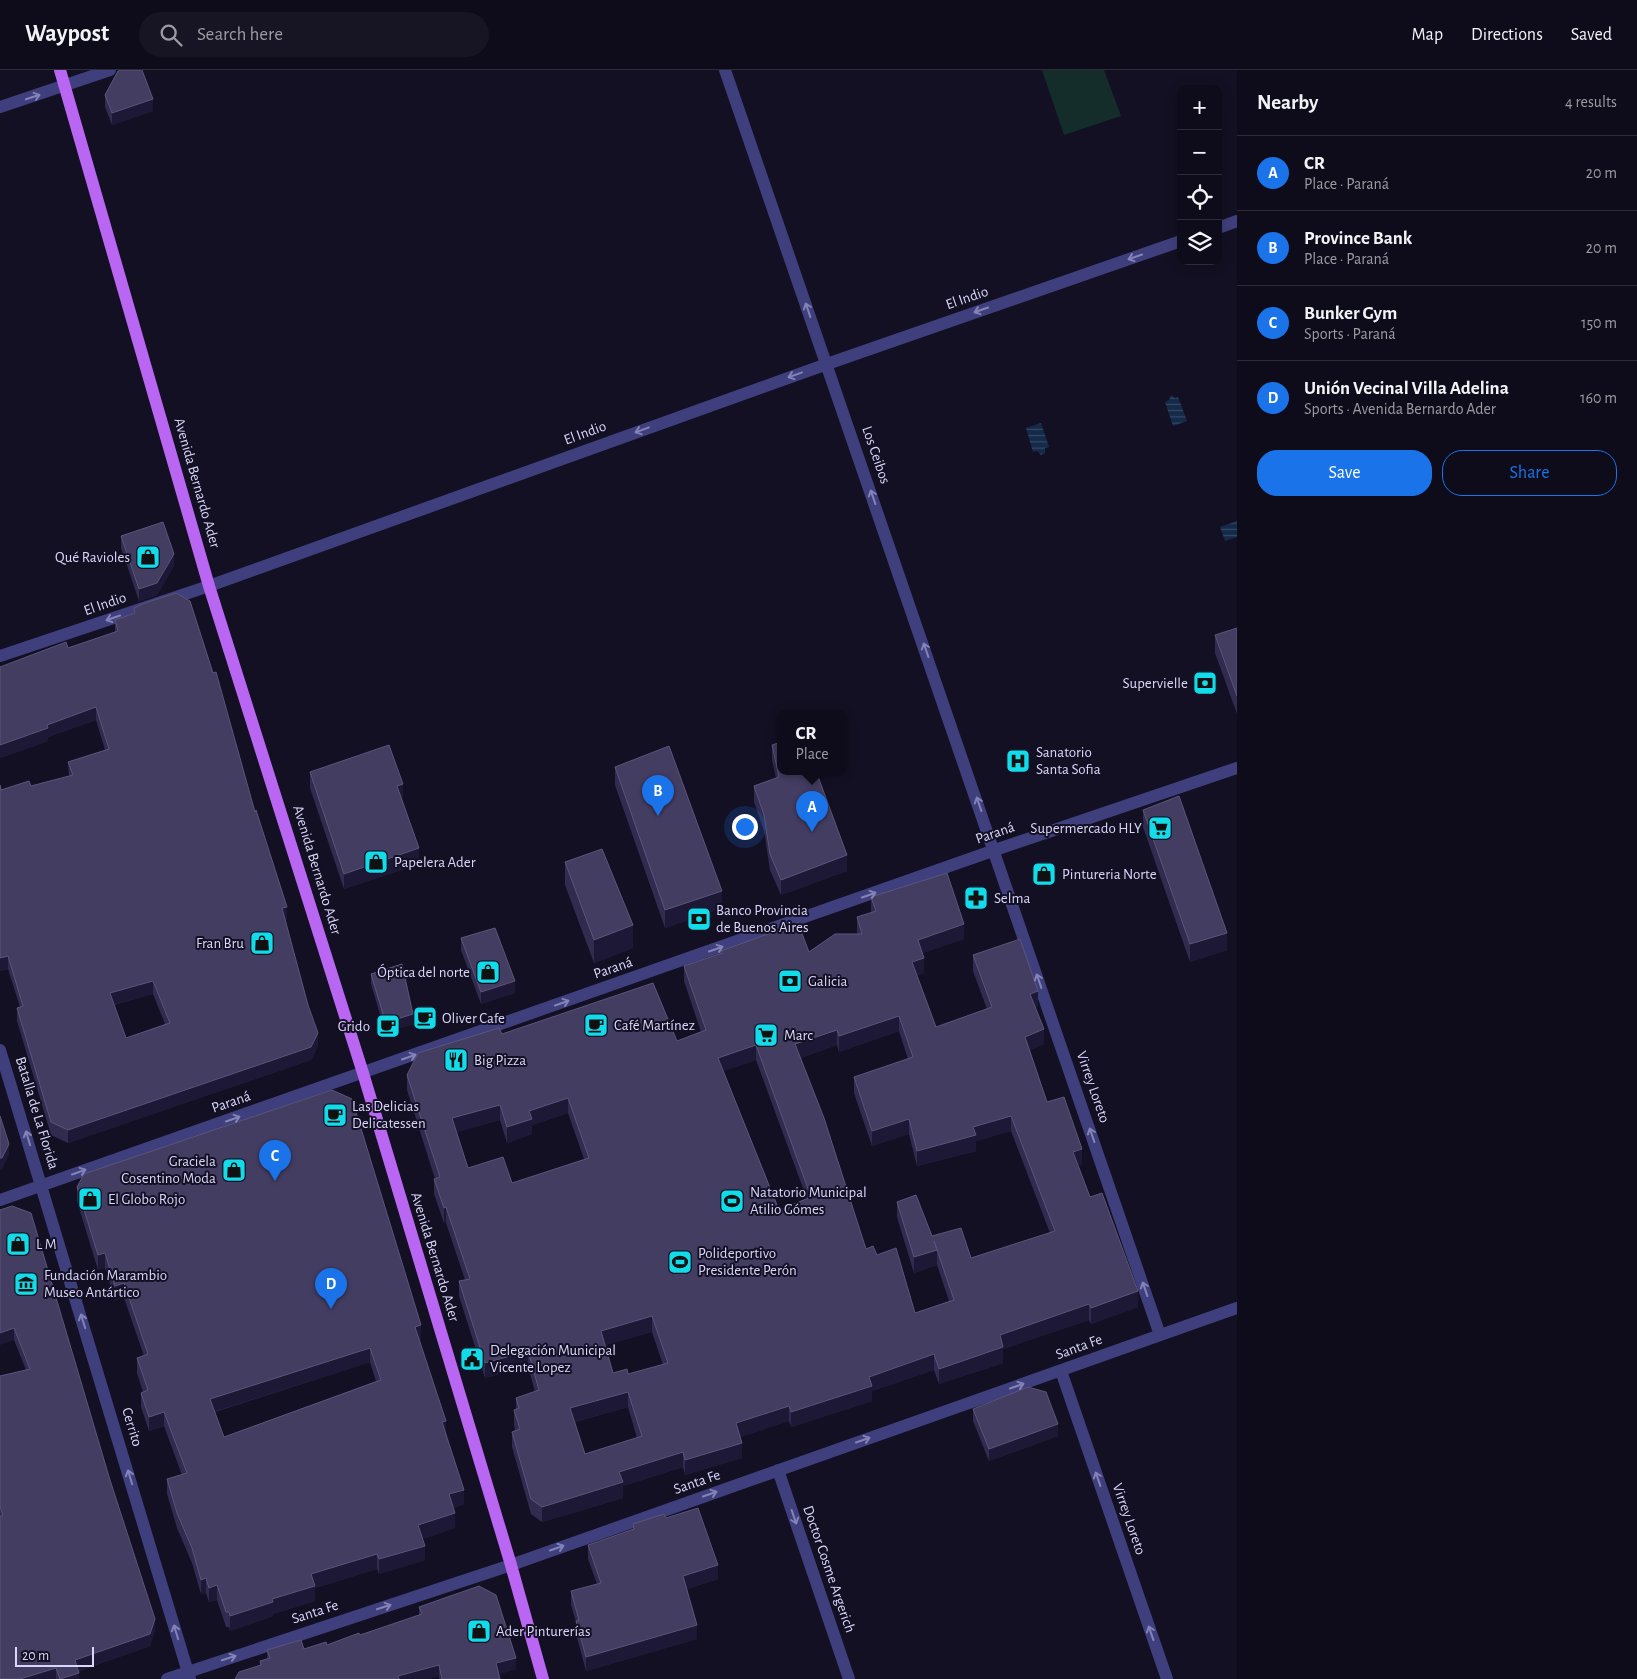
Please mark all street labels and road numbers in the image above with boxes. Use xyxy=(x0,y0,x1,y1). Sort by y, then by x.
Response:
street label: El Indio xyxy=(944,284,990,312)
street label: Avenida Bernardo Ader xyxy=(171,416,223,550)
street label: El Indio xyxy=(562,418,608,448)
street label: Los Ceibos xyxy=(859,424,893,486)
street label: El Indio xyxy=(82,590,128,618)
street label: Avenida Bernardo Ader xyxy=(290,803,344,937)
street label: Paraná xyxy=(973,819,1017,847)
street label: Paraná xyxy=(591,954,635,982)
street label: Virrey Loreto xyxy=(1074,1049,1112,1125)
street label: Batalla de La Florida xyxy=(13,1055,61,1171)
street label: Paraná xyxy=(209,1088,253,1116)
street label: Avenida Bernardo Ader xyxy=(408,1190,462,1324)
street label: Santa Fe xyxy=(1054,1332,1104,1362)
street label: Cerrito xyxy=(119,1406,145,1448)
street label: Santa Fe xyxy=(672,1467,722,1497)
street label: Virrey Loreto xyxy=(1110,1481,1148,1557)
street label: Doctor Cosme Argerich xyxy=(800,1503,858,1635)
street label: Santa Fe xyxy=(290,1597,340,1627)

